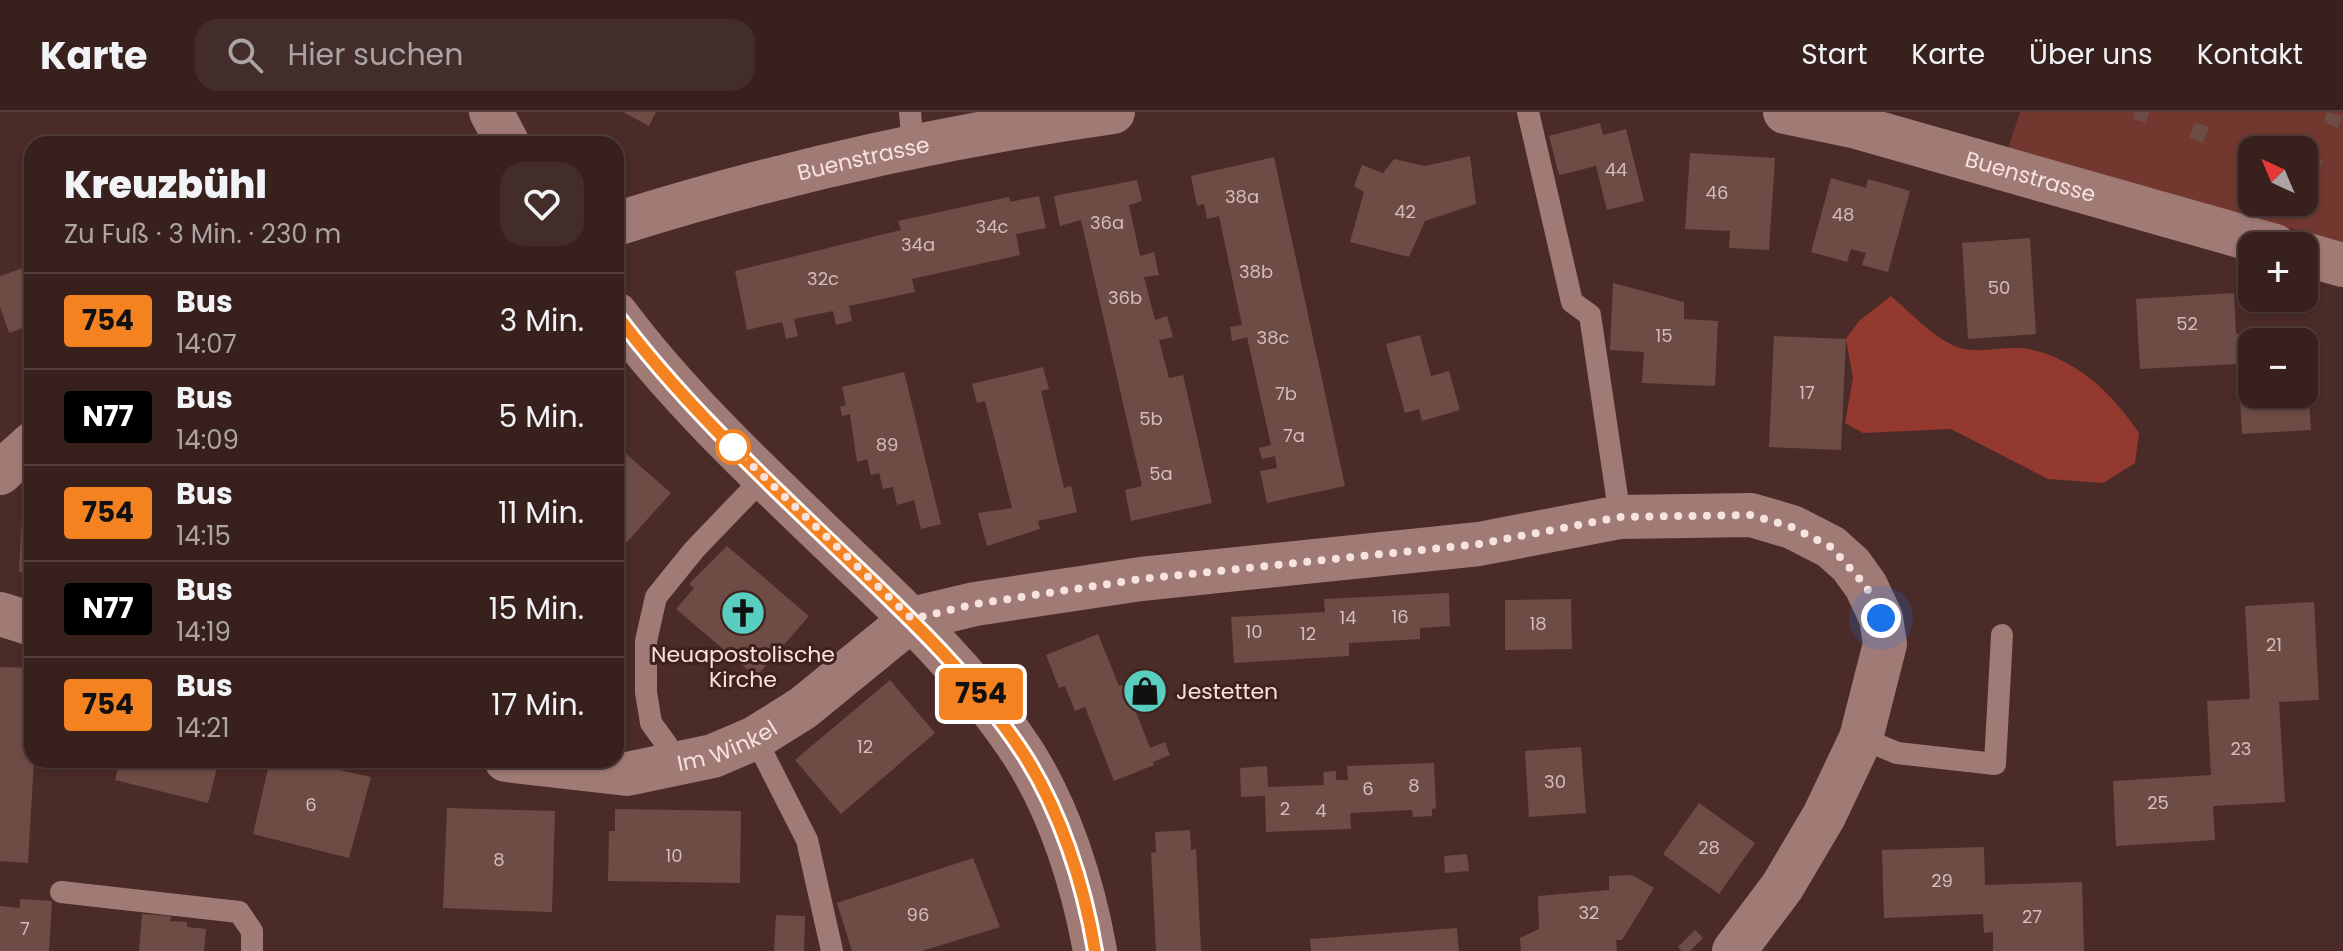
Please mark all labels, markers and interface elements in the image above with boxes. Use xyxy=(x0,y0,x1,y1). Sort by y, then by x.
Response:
search box xyxy=(195,19,755,91)
text: Karte xyxy=(40,29,147,82)
icon: search xyxy=(223,33,267,77)
text: Hier suchen xyxy=(287,33,463,76)
text: Start xyxy=(1801,35,1867,74)
text: Karte xyxy=(1911,35,1985,74)
text: Über uns xyxy=(2029,35,2153,74)
text: Kontakt xyxy=(2197,35,2303,74)
street label: Buenstrasse xyxy=(794,129,932,189)
north arrow xyxy=(2238,136,2318,216)
map controls xyxy=(2238,136,2318,408)
street label: Buenstrasse xyxy=(1961,144,2099,210)
house number: 44 xyxy=(1605,157,1627,182)
text: Kreuzbühl xyxy=(64,158,267,211)
button: heart xyxy=(500,162,584,246)
house number: 46 xyxy=(1706,180,1728,205)
house number: 38a xyxy=(1225,184,1259,209)
house number: 42 xyxy=(1394,199,1416,224)
house number: 48 xyxy=(1832,202,1854,227)
house number: 36a xyxy=(1090,210,1124,235)
house number: 34c xyxy=(976,214,1008,239)
text: Zu Fuß · 3 Min. · 230 m xyxy=(64,216,341,252)
house number: 34a xyxy=(901,232,935,257)
button: + xyxy=(2238,232,2318,312)
house number: 38b xyxy=(1239,259,1273,284)
house number: 32c xyxy=(807,266,839,291)
house number: 50 xyxy=(1988,275,2010,300)
text: Bus xyxy=(176,280,233,323)
house number: 36b xyxy=(1108,285,1142,310)
text: 3 Min. xyxy=(500,299,584,342)
text: 754 xyxy=(82,301,134,340)
house number: 52 xyxy=(2176,311,2198,336)
house number: 15 xyxy=(1655,323,1673,348)
house number: 38c xyxy=(1257,325,1290,350)
text: 14:07 xyxy=(176,326,237,362)
button: − xyxy=(2238,328,2318,408)
text: Bus xyxy=(176,376,233,419)
house number: 17 xyxy=(1799,380,1815,405)
house number: 7b xyxy=(1275,381,1297,406)
text: 5 Min. xyxy=(498,395,584,438)
text: N77 xyxy=(82,397,134,436)
house number: 5b xyxy=(1139,406,1163,431)
text: 14:09 xyxy=(176,422,239,458)
house number: 7a xyxy=(1283,423,1305,448)
unlabelled marker xyxy=(716,430,750,464)
house number: 89 xyxy=(876,432,898,457)
house number: 5a xyxy=(1149,461,1173,486)
text: Bus xyxy=(176,472,233,515)
text: 11 Min. xyxy=(498,491,584,534)
text: 754 xyxy=(82,493,134,532)
text: 14:15 xyxy=(176,518,231,554)
text: Bus xyxy=(176,568,233,611)
text: 15 Min. xyxy=(489,587,584,630)
text: N77 xyxy=(82,589,134,628)
church icon: Neuapostolische Kirche xyxy=(719,589,767,637)
your location xyxy=(1861,598,1901,638)
house number: 16 xyxy=(1391,604,1409,629)
house number: 14 xyxy=(1339,605,1357,630)
house number: 18 xyxy=(1529,611,1547,636)
text: 14:19 xyxy=(176,614,231,650)
house number: 10 xyxy=(1245,619,1263,644)
house number: 12 xyxy=(1300,621,1316,646)
house number: 21 xyxy=(2266,632,2282,657)
place label: Neuapostolische Kirche xyxy=(651,639,835,695)
text: Bus xyxy=(176,664,233,707)
shop icon: Jestetten xyxy=(1121,667,1169,715)
line badge: 754 xyxy=(935,668,1027,720)
text: 754 xyxy=(955,674,1007,713)
place label: Jestetten xyxy=(1176,676,1278,707)
text: 17 Min. xyxy=(491,683,584,726)
text: 754 xyxy=(82,685,134,724)
text: 14:21 xyxy=(176,710,229,746)
street label: Im Winkel xyxy=(674,713,783,779)
house number: 12 xyxy=(857,734,873,759)
house number: 23 xyxy=(2231,736,2251,761)
house number: 30 xyxy=(1544,769,1566,794)
house number: 8 xyxy=(1408,773,1420,798)
house number: 6 xyxy=(1362,776,1374,801)
house number: 25 xyxy=(2147,790,2169,815)
house number: 6 xyxy=(305,792,317,817)
house number: 2 xyxy=(1280,796,1290,821)
house number: 4 xyxy=(1315,798,1327,823)
house number: 28 xyxy=(1698,835,1720,860)
house number: 10 xyxy=(665,843,683,868)
house number: 8 xyxy=(493,847,505,872)
house number: 29 xyxy=(1931,868,1953,893)
house number: 32 xyxy=(1579,900,1599,925)
house number: 96 xyxy=(907,902,929,927)
house number: 27 xyxy=(2022,904,2042,929)
house number: 7 xyxy=(20,916,30,941)

